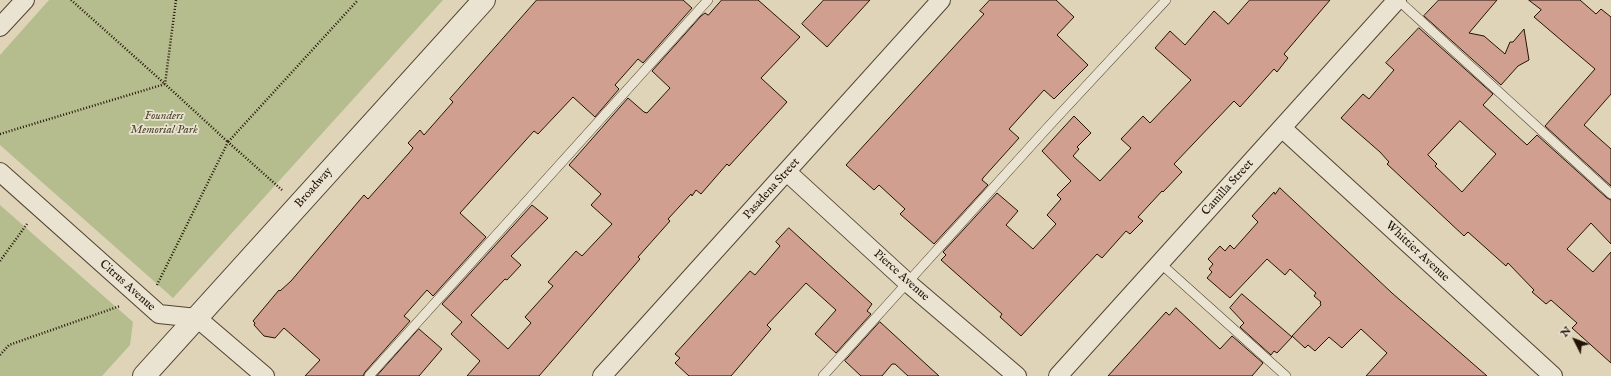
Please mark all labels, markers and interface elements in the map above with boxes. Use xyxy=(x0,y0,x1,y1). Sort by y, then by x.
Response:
park label: Founders Memorial Park xyxy=(130,110,198,138)
street label: Pasadena Street xyxy=(741,155,803,223)
street label: Camilla Street xyxy=(1199,157,1257,219)
street label: Broadway xyxy=(292,165,336,211)
street label: Whittier Avenue xyxy=(1382,219,1452,285)
street label: Pierce Avenue xyxy=(870,247,932,305)
street label: Citrus Avenue xyxy=(96,257,158,315)
north arrow xyxy=(1555,320,1595,360)
text: N xyxy=(1558,324,1574,340)

